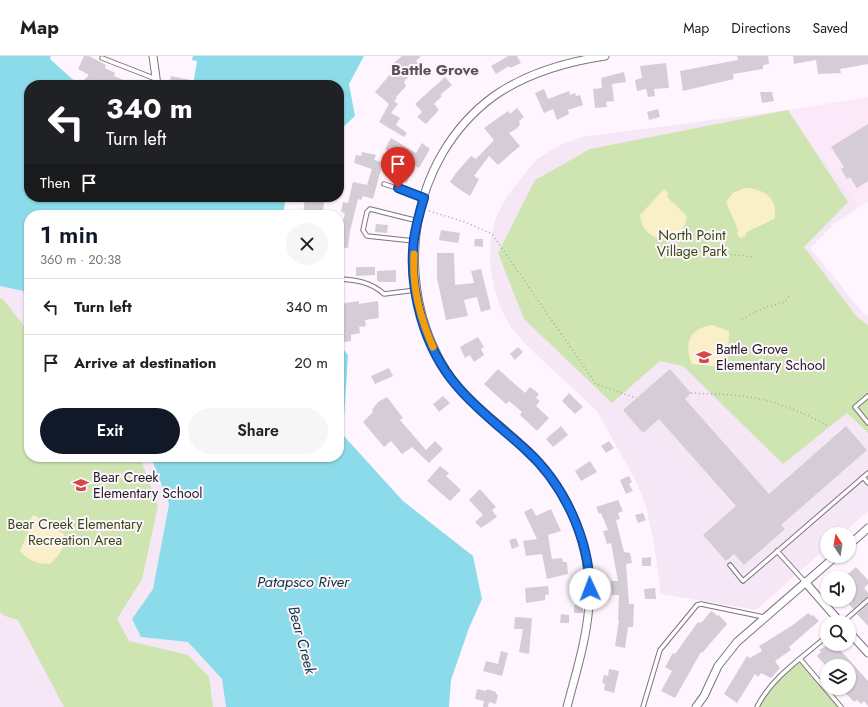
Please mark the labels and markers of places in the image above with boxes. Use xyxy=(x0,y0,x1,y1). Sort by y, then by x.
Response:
pin xyxy=(381,147,415,188)
place label: Battle Grove Elementary School xyxy=(716,339,826,375)
school or university icon: Battle Grove Elementary School xyxy=(695,348,713,366)
place label: Bear Creek Elementary School xyxy=(93,467,203,503)
school or university icon: Bear Creek Elementary School xyxy=(72,476,90,494)

